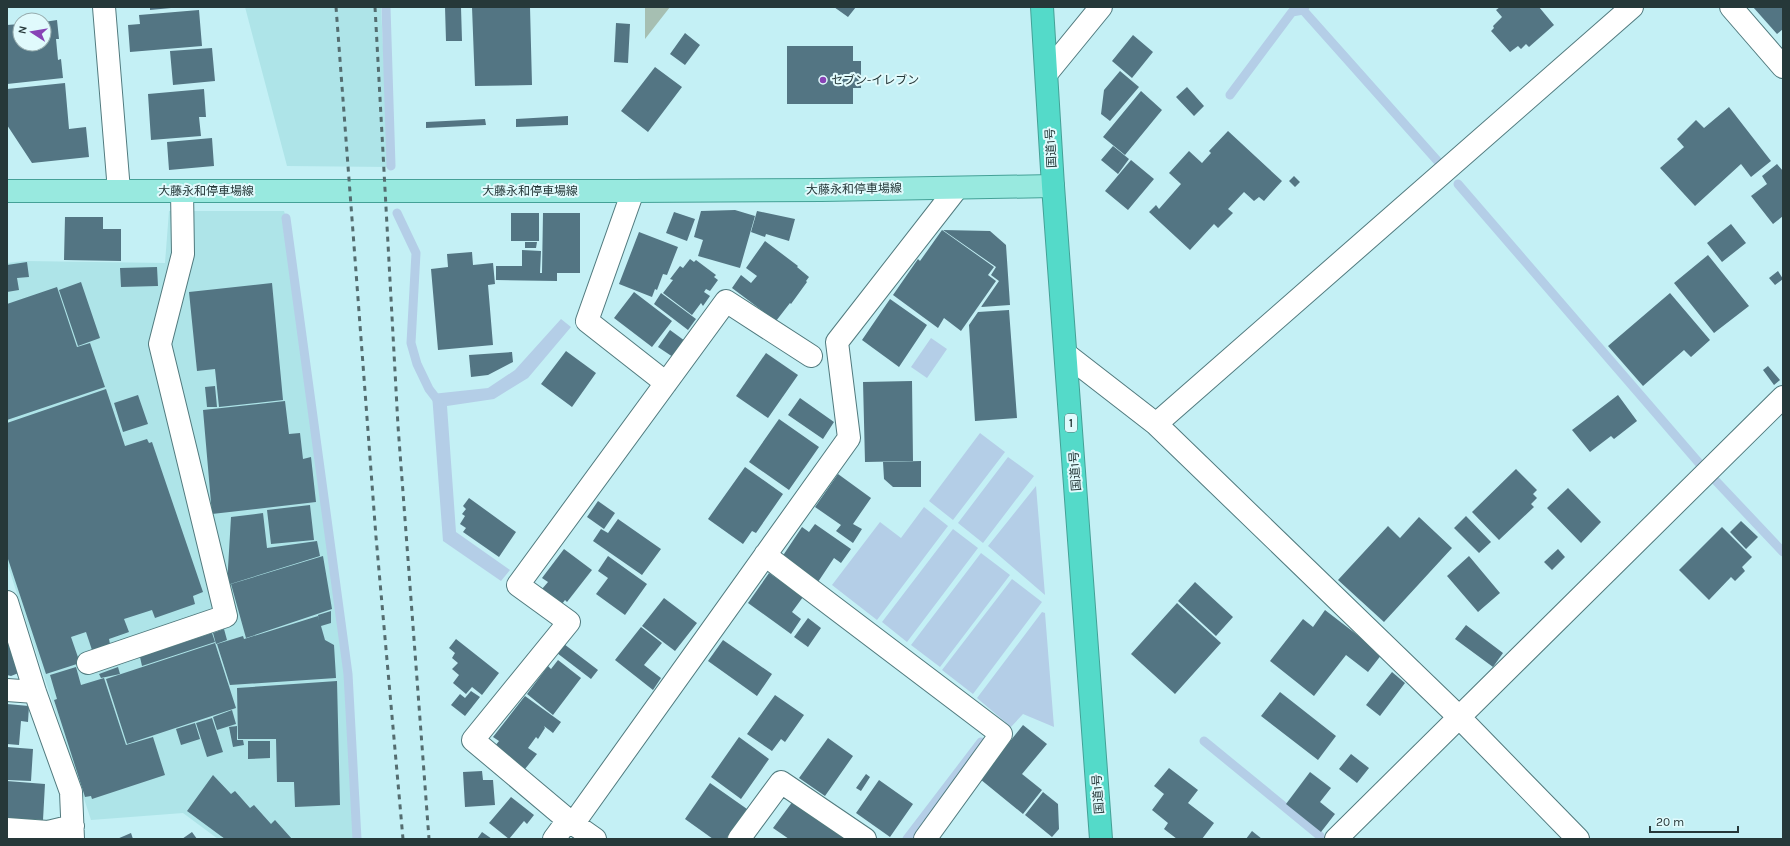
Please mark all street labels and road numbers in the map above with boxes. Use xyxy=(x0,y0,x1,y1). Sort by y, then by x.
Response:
street label: 国道1号 xyxy=(1043,128,1059,168)
street label: 大藤永和停車場線 xyxy=(806,181,902,197)
street label: 大藤永和停車場線 xyxy=(158,184,254,198)
street label: 大藤永和停車場線 xyxy=(482,184,578,198)
road number: 1 xyxy=(1065,414,1077,432)
street label: 国道1号 xyxy=(1067,451,1083,491)
street label: 国道1号 xyxy=(1090,774,1106,814)

